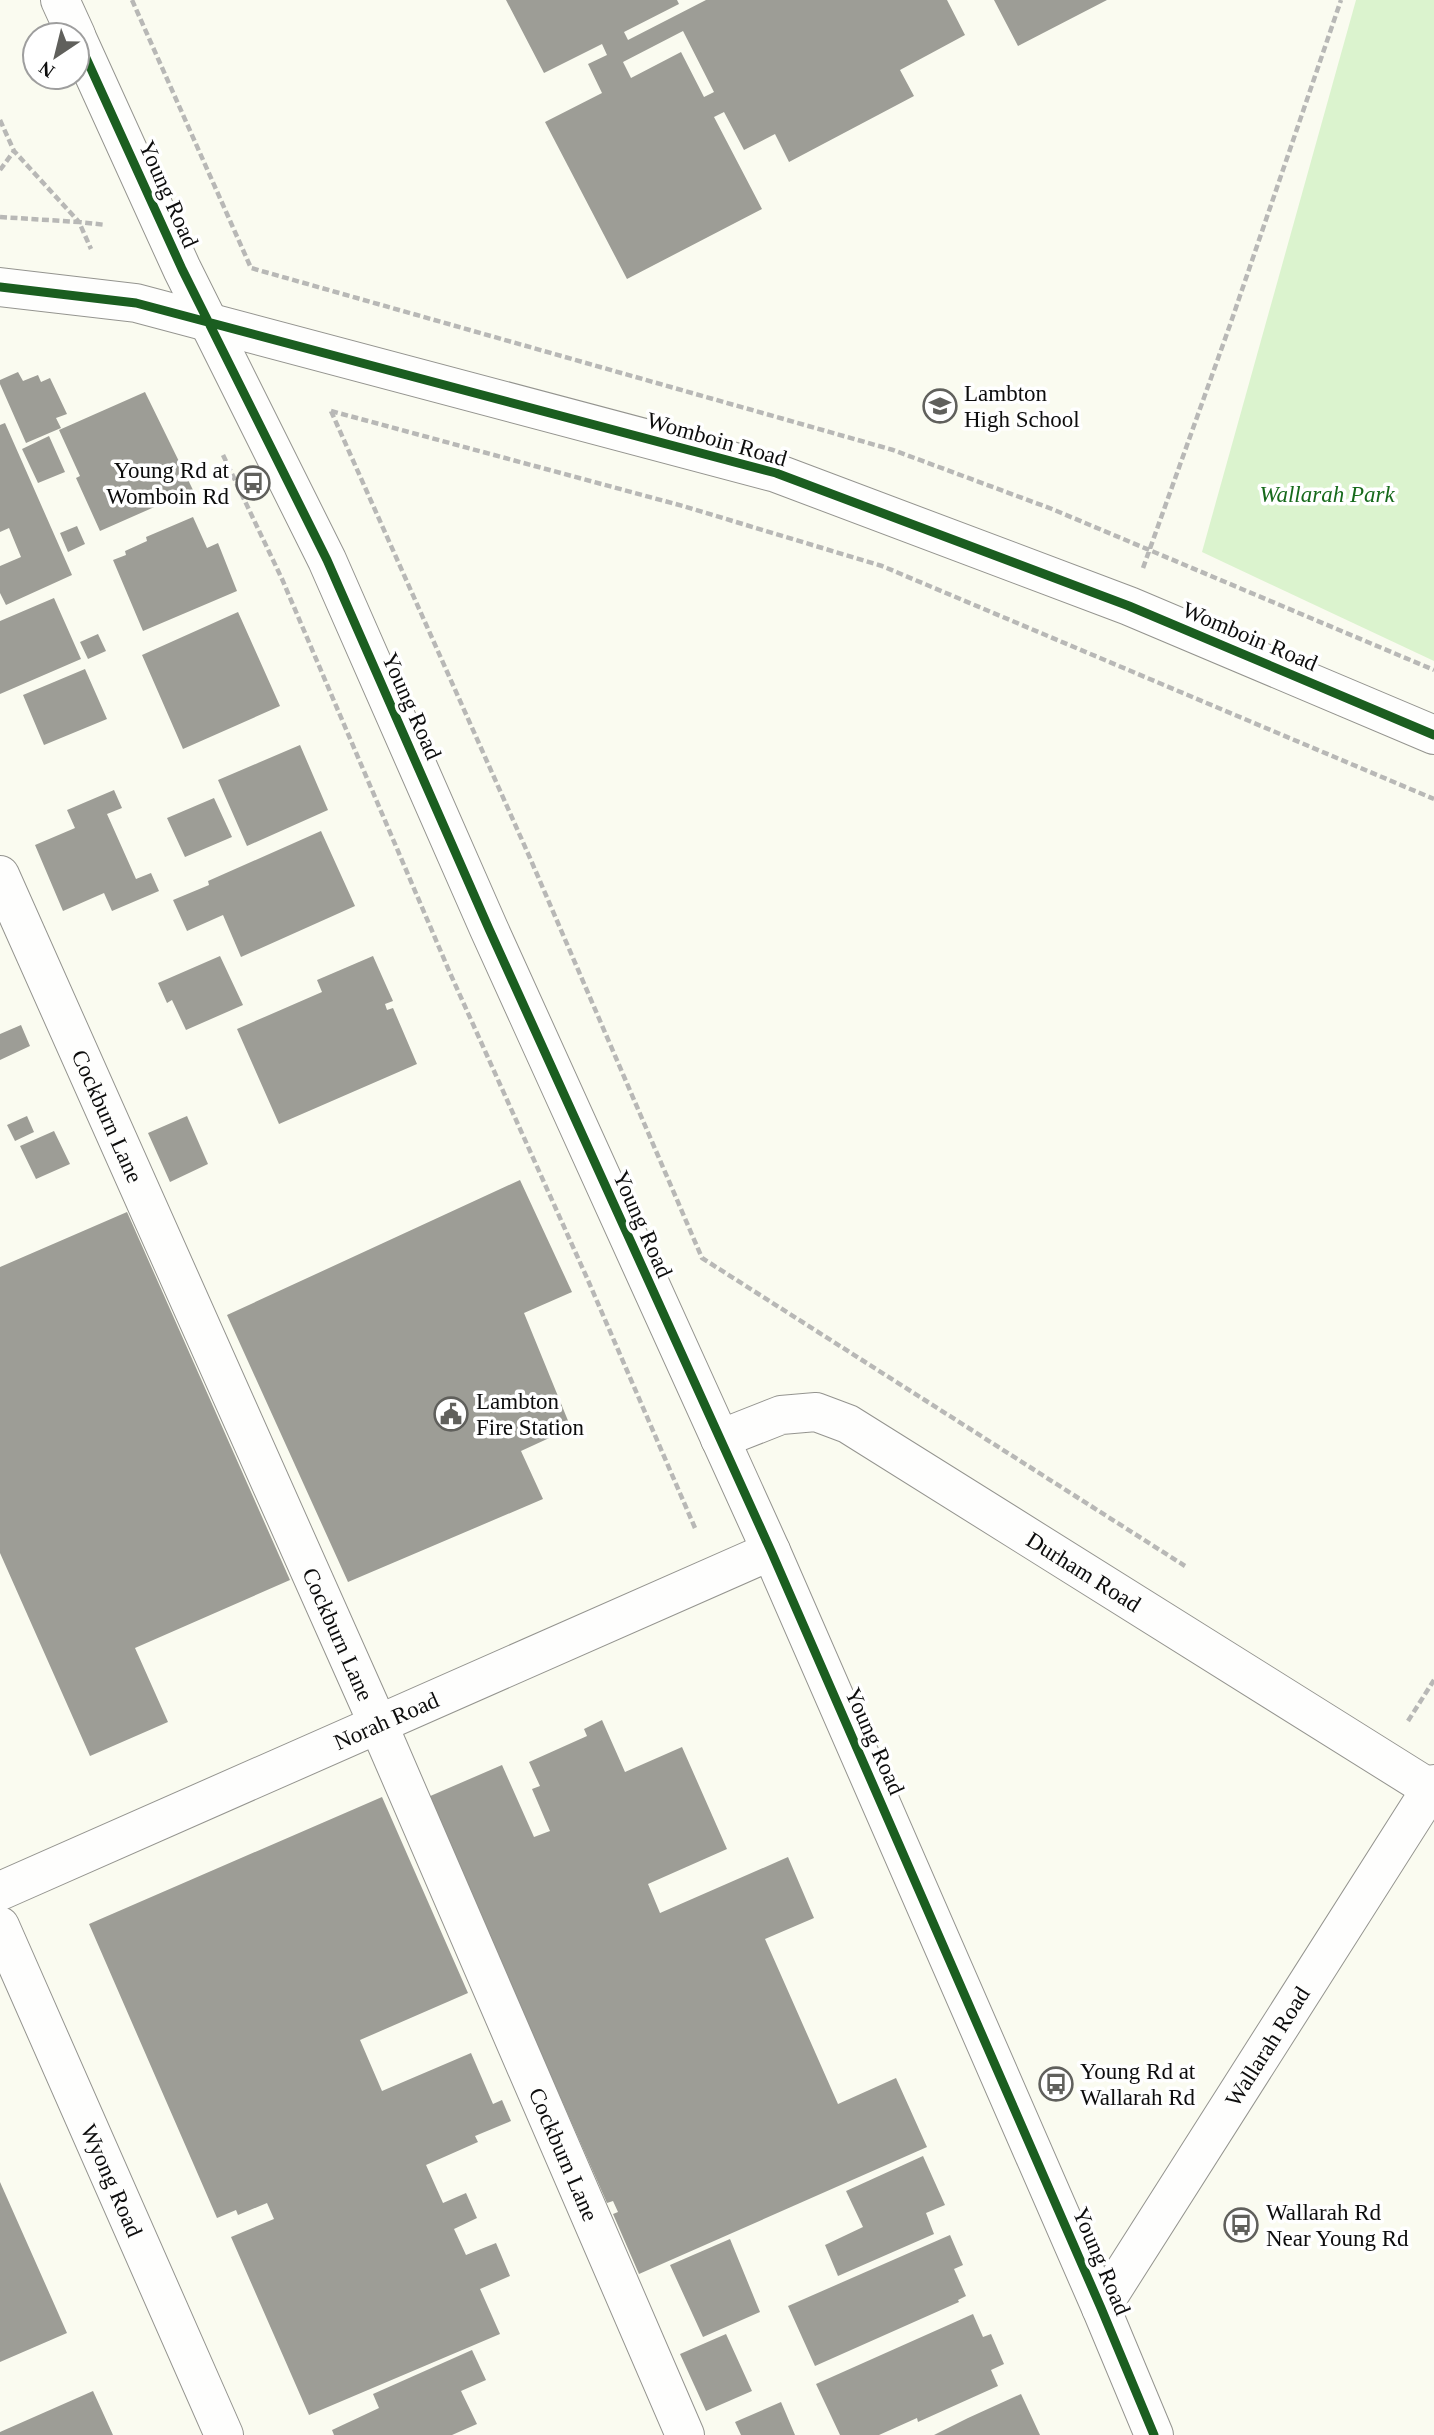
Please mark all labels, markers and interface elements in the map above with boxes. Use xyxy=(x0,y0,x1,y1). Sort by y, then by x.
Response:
north arrow xyxy=(21,21,91,91)
text: N xyxy=(35,57,58,82)
street label: Young Road xyxy=(134,137,203,252)
place label: Lambton High School xyxy=(964,381,1080,432)
school or university icon: Lambton High School xyxy=(921,387,959,425)
street label: Womboin Road xyxy=(644,408,790,472)
place label: Young Rd at Womboin Rd xyxy=(106,458,230,509)
bus stop icon: Young Rd at Womboin Rd xyxy=(234,464,272,502)
park label: Wallarah Park xyxy=(1259,482,1395,507)
street label: Womboin Road xyxy=(1178,597,1322,676)
street label: Young Road xyxy=(377,649,446,764)
street label: Cockburn Lane xyxy=(67,1046,147,1187)
street label: Young Road xyxy=(608,1167,677,1282)
place label: Lambton Fire Station xyxy=(476,1389,584,1440)
public building icon: Lambton Fire Station xyxy=(432,1395,470,1433)
street label: Durham Road xyxy=(1022,1527,1145,1617)
street label: Cockburn Lane xyxy=(297,1564,378,1705)
street label: Young Road xyxy=(840,1684,909,1799)
street label: Norah Road xyxy=(330,1687,443,1755)
street label: Wallarah Road xyxy=(1220,1982,1315,2111)
place label: Young Rd at Wallarah Rd xyxy=(1080,2059,1196,2110)
bus stop icon: Young Rd at Wallarah Rd xyxy=(1037,2065,1075,2103)
street label: Cockburn Lane xyxy=(524,2084,603,2225)
street label: Wyong Road xyxy=(76,2120,147,2241)
place label: Wallarah Rd Near Young Rd xyxy=(1266,2200,1409,2251)
street label: Young Road xyxy=(1068,2204,1136,2319)
bus stop icon: Wallarah Rd Near Young Rd xyxy=(1222,2206,1260,2244)

